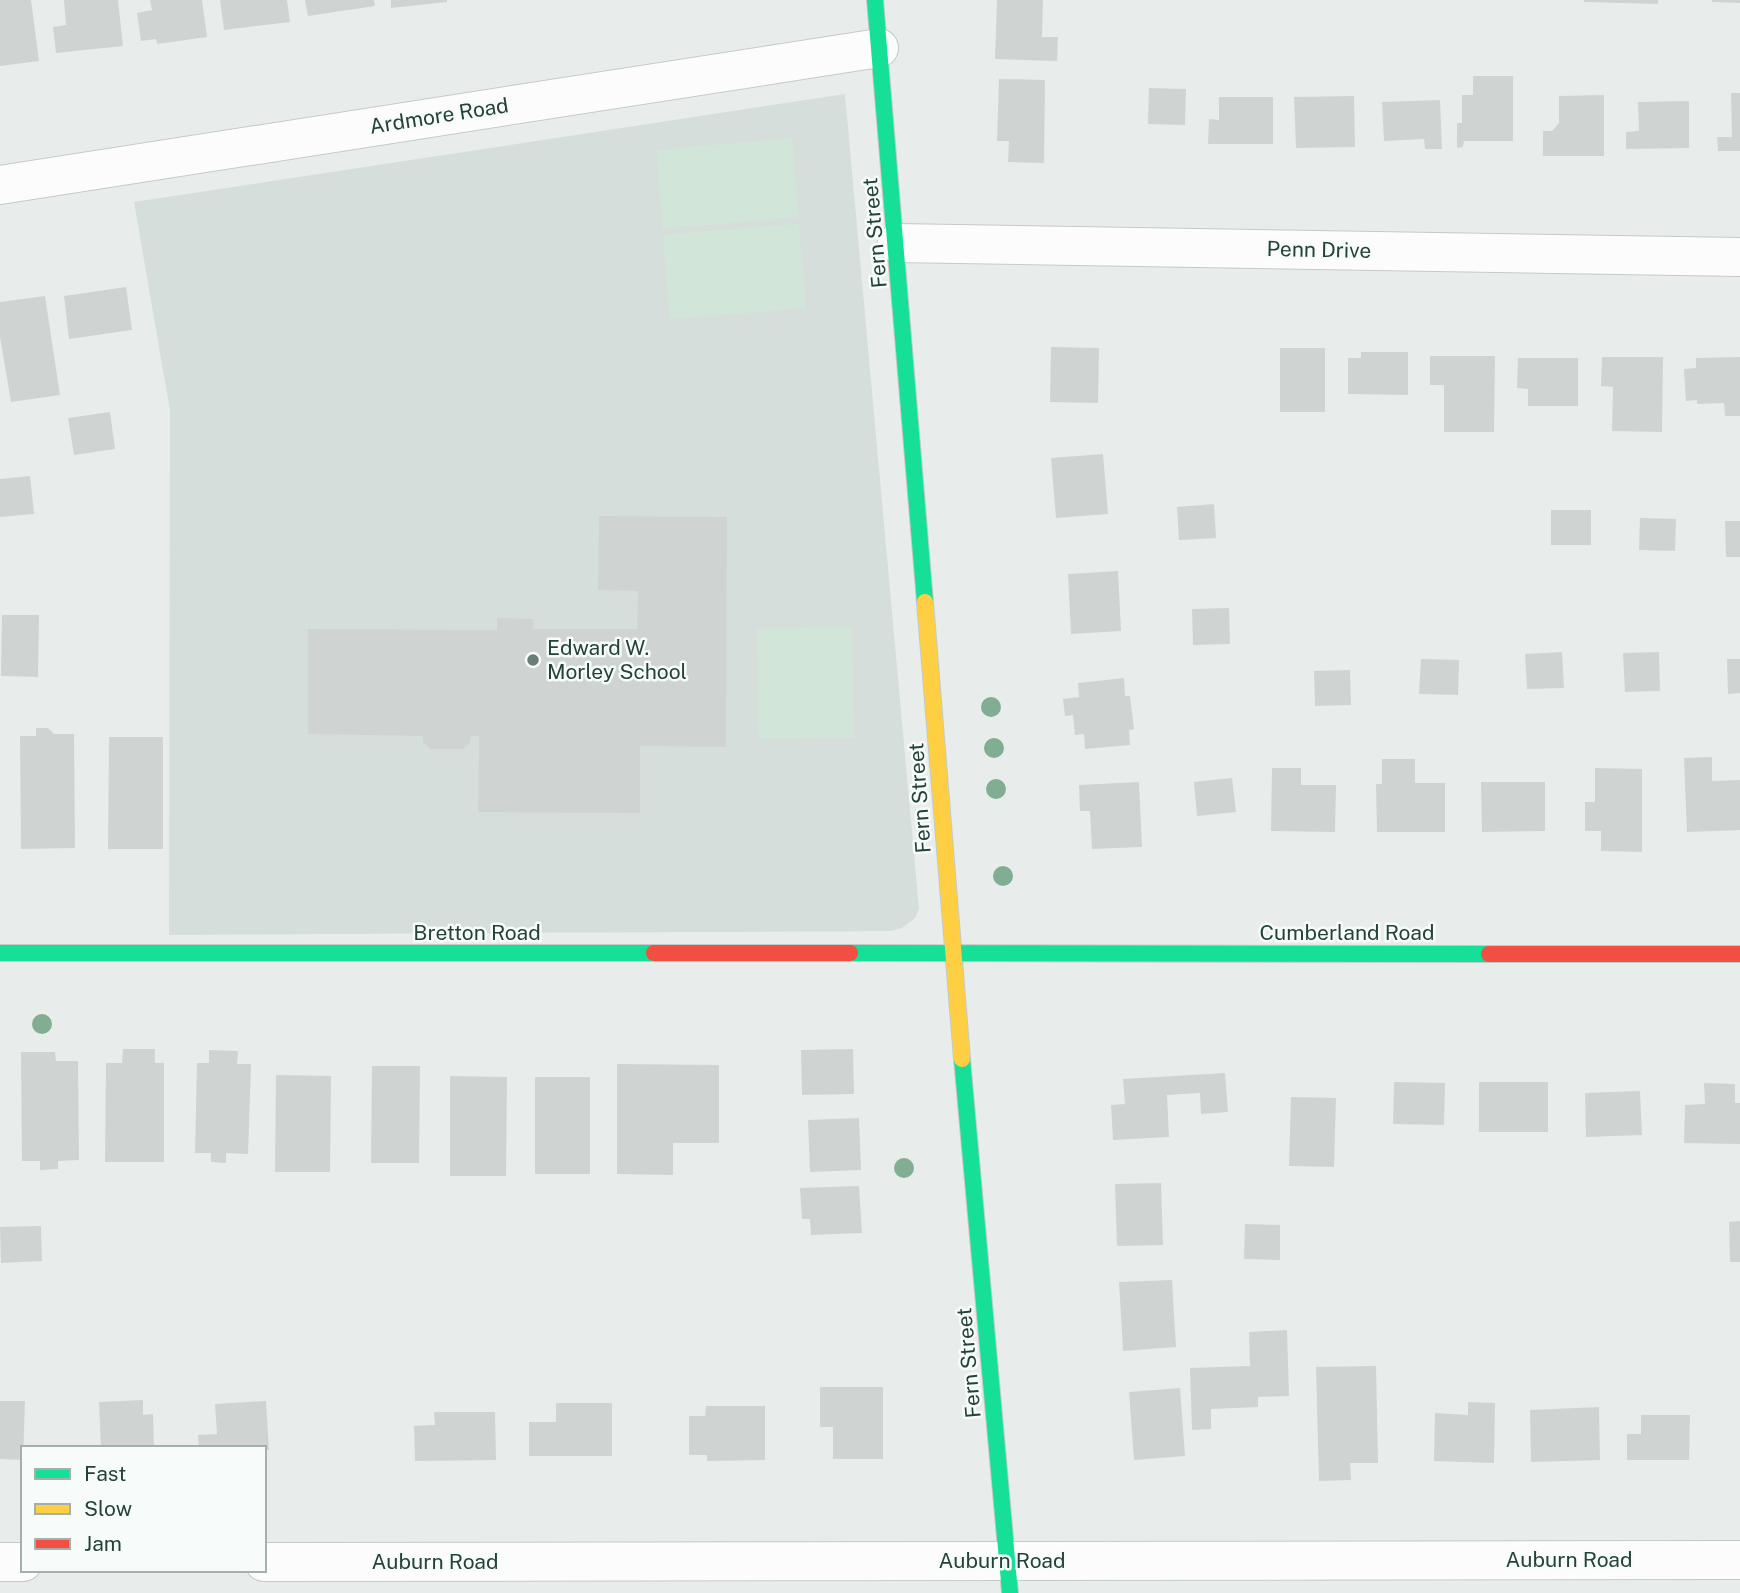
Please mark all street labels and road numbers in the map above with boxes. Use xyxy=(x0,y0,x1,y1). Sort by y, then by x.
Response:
street label: Ardmore Road xyxy=(368,92,510,139)
street label: Fern Street xyxy=(857,177,892,289)
street label: Penn Drive xyxy=(1266,236,1372,263)
street label: Fern Street xyxy=(903,742,936,854)
street label: Bretton Road xyxy=(413,920,541,945)
street label: Cumberland Road xyxy=(1260,920,1434,945)
street label: Fern Street xyxy=(951,1307,986,1419)
street label: Auburn Road xyxy=(1505,1547,1633,1572)
street label: Auburn Road xyxy=(938,1548,1066,1573)
street label: Auburn Road xyxy=(371,1549,499,1574)

